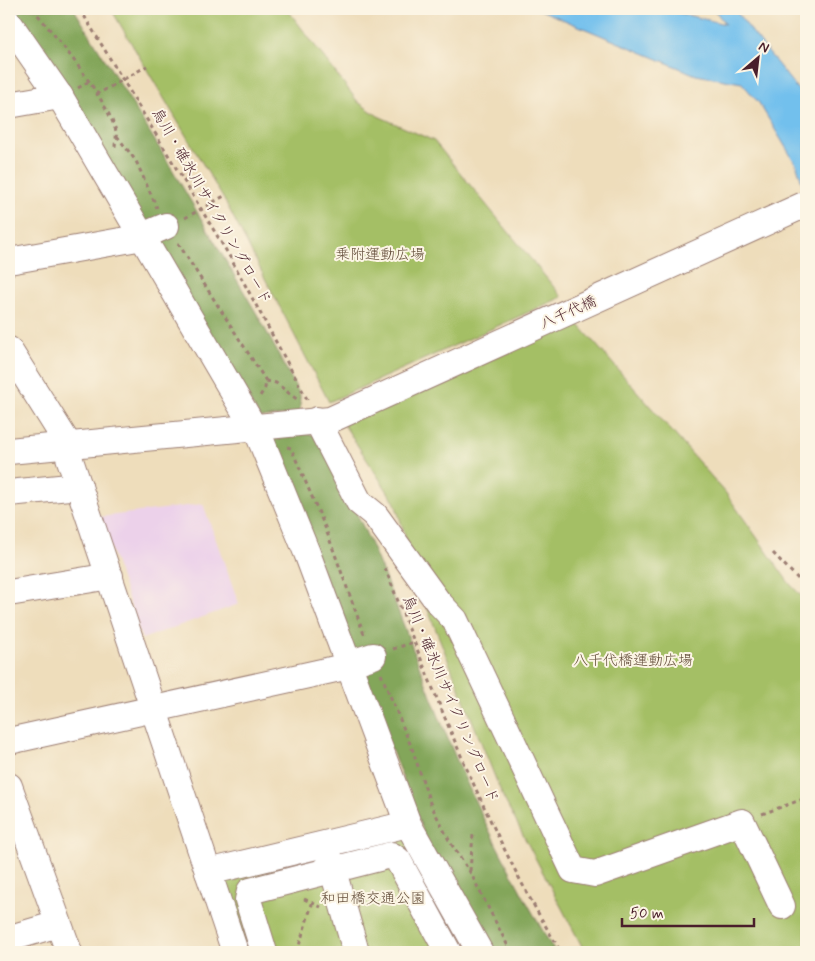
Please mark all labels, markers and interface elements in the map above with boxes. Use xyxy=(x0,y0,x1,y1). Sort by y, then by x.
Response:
north arrow xyxy=(732,32,782,82)
text: N xyxy=(755,37,772,58)
street label: 烏川・碓氷川サイクリングロード xyxy=(147,105,276,308)
park label: 乗附運動広場 xyxy=(335,245,425,265)
street label: 八千代橋 xyxy=(537,292,600,334)
street label: 烏川・碓氷川サイクリングロード xyxy=(397,593,503,806)
park label: 八千代橋運動広場 xyxy=(573,651,693,671)
park label: 和田橋交通公園 xyxy=(320,889,426,909)
scale bar xyxy=(622,896,755,928)
text: 50 m xyxy=(630,904,664,924)

